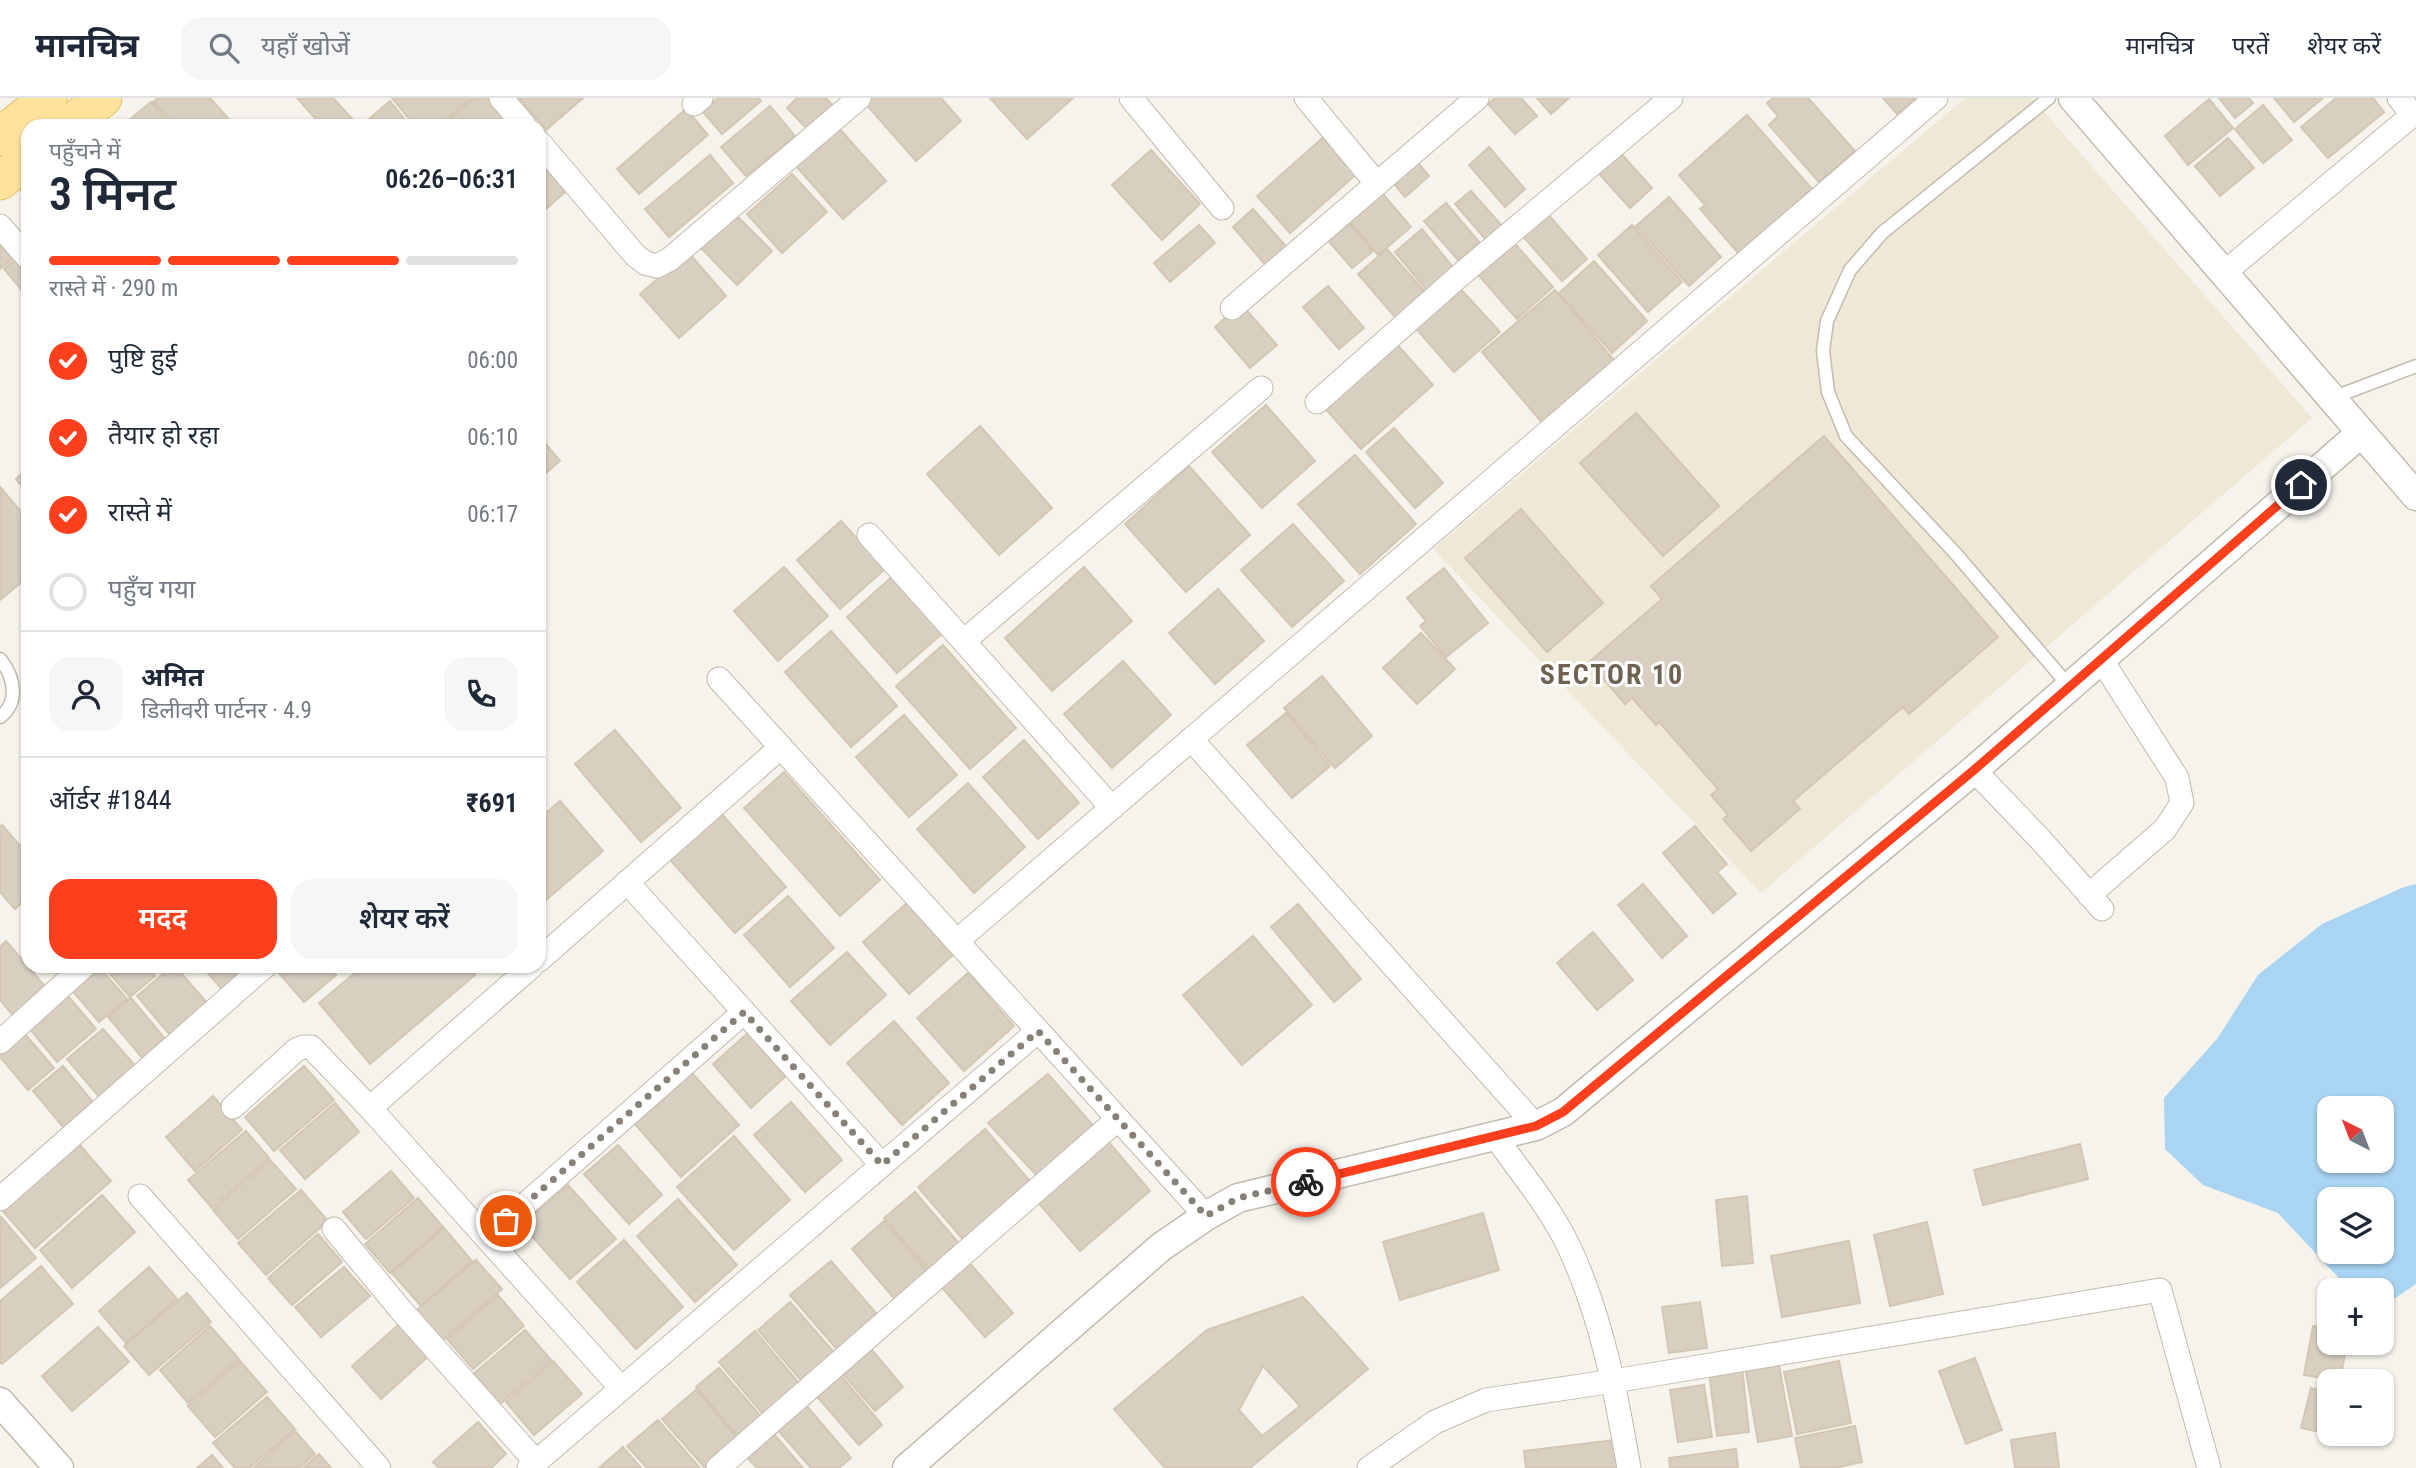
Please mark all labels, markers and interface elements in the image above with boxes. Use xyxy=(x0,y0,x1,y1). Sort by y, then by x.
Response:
search box xyxy=(181,17,671,80)
text: मानचित्र xyxy=(35,26,139,65)
icon: search xyxy=(205,29,243,67)
text: यहाँ खोजें xyxy=(261,31,350,61)
text: मानचित्र xyxy=(2125,32,2194,60)
text: परतें xyxy=(2232,32,2269,60)
text: शेयर करें xyxy=(2307,32,2381,60)
text: पहुँचने में xyxy=(49,138,121,165)
text: 06:26–06:31 xyxy=(385,164,518,194)
text: 3 मिनट xyxy=(49,167,176,221)
text: रास्ते में · 290 m xyxy=(49,275,178,302)
icon: check xyxy=(49,342,87,380)
text: पुष्टि हुई xyxy=(108,343,177,373)
text: 06:00 xyxy=(467,347,518,374)
icon: check xyxy=(49,419,87,457)
text: तैयार हो रहा xyxy=(108,420,219,450)
text: 06:10 xyxy=(467,424,518,451)
pin xyxy=(2271,455,2331,515)
icon: home xyxy=(2282,466,2320,504)
icon: check xyxy=(49,496,87,534)
text: रास्ते में xyxy=(108,497,172,527)
text: 06:17 xyxy=(467,501,518,528)
text: पहुँच गया xyxy=(108,574,196,604)
button: person xyxy=(49,657,123,731)
button: phone xyxy=(444,657,518,731)
district label: SECTOR 10 xyxy=(1540,658,1684,691)
text: अमित xyxy=(141,662,204,692)
text: डिलीवरी पार्टनर · 4.9 xyxy=(141,697,312,724)
text: ऑर्डर #1844 xyxy=(49,785,172,815)
text: ₹691 xyxy=(466,788,518,818)
button: मदद xyxy=(49,879,277,959)
button: शेयर करें xyxy=(291,879,518,959)
north arrow xyxy=(2317,1096,2394,1172)
map controls xyxy=(2317,1096,2394,1446)
courier xyxy=(1271,1147,1341,1217)
icon: bike xyxy=(1287,1163,1325,1201)
button: layers xyxy=(2317,1187,2394,1264)
pin xyxy=(476,1191,536,1251)
icon: bag xyxy=(487,1202,525,1240)
button: + xyxy=(2317,1278,2394,1355)
button: − xyxy=(2317,1369,2394,1446)

